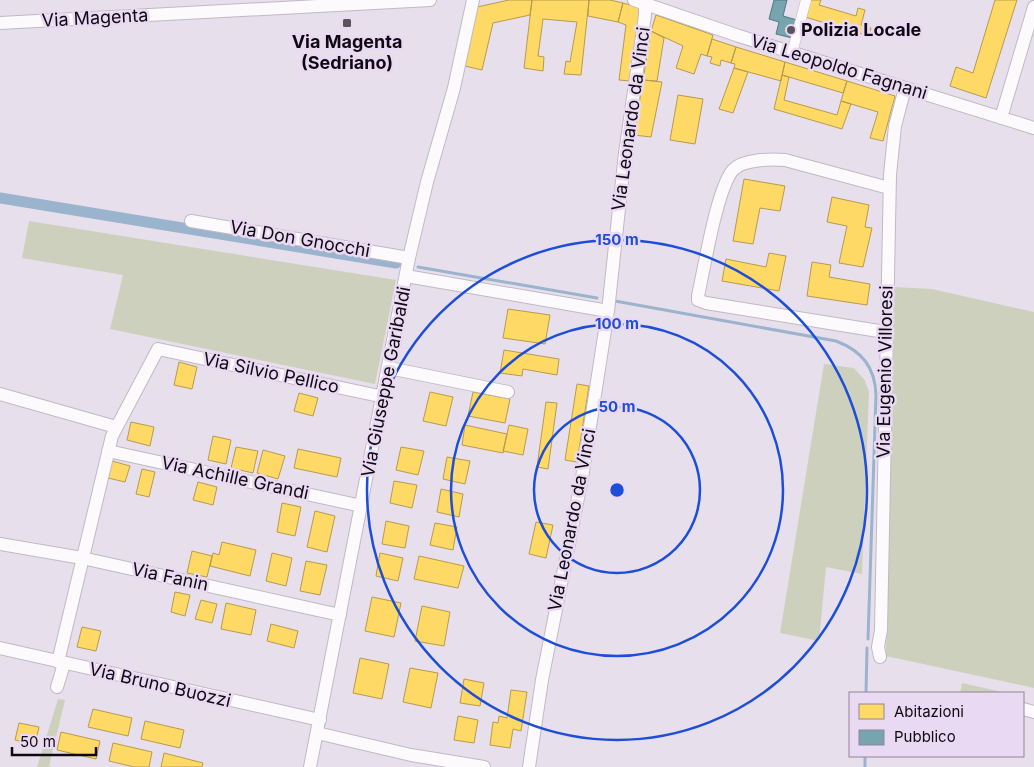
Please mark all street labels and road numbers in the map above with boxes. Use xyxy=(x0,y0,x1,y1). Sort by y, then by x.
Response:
street label: Via Magenta xyxy=(41,4,149,31)
street label: Via Leonardo da Vinci xyxy=(607,25,654,212)
street label: Via Leopoldo Fagnani xyxy=(748,30,930,103)
street label: Via Don Gnocchi xyxy=(228,216,372,261)
street label: Via Giuseppe Garibaldi xyxy=(357,285,414,479)
street label: Via Eugenio Villoresi xyxy=(872,285,897,459)
street label: Via Silvio Pellico xyxy=(201,348,341,397)
street label: Via Leonardo da Vinci xyxy=(543,427,600,613)
street label: Via Achille Grandi xyxy=(159,452,311,503)
street label: Via Fanin xyxy=(130,558,210,595)
street label: Via Bruno Buozzi xyxy=(87,658,233,711)

